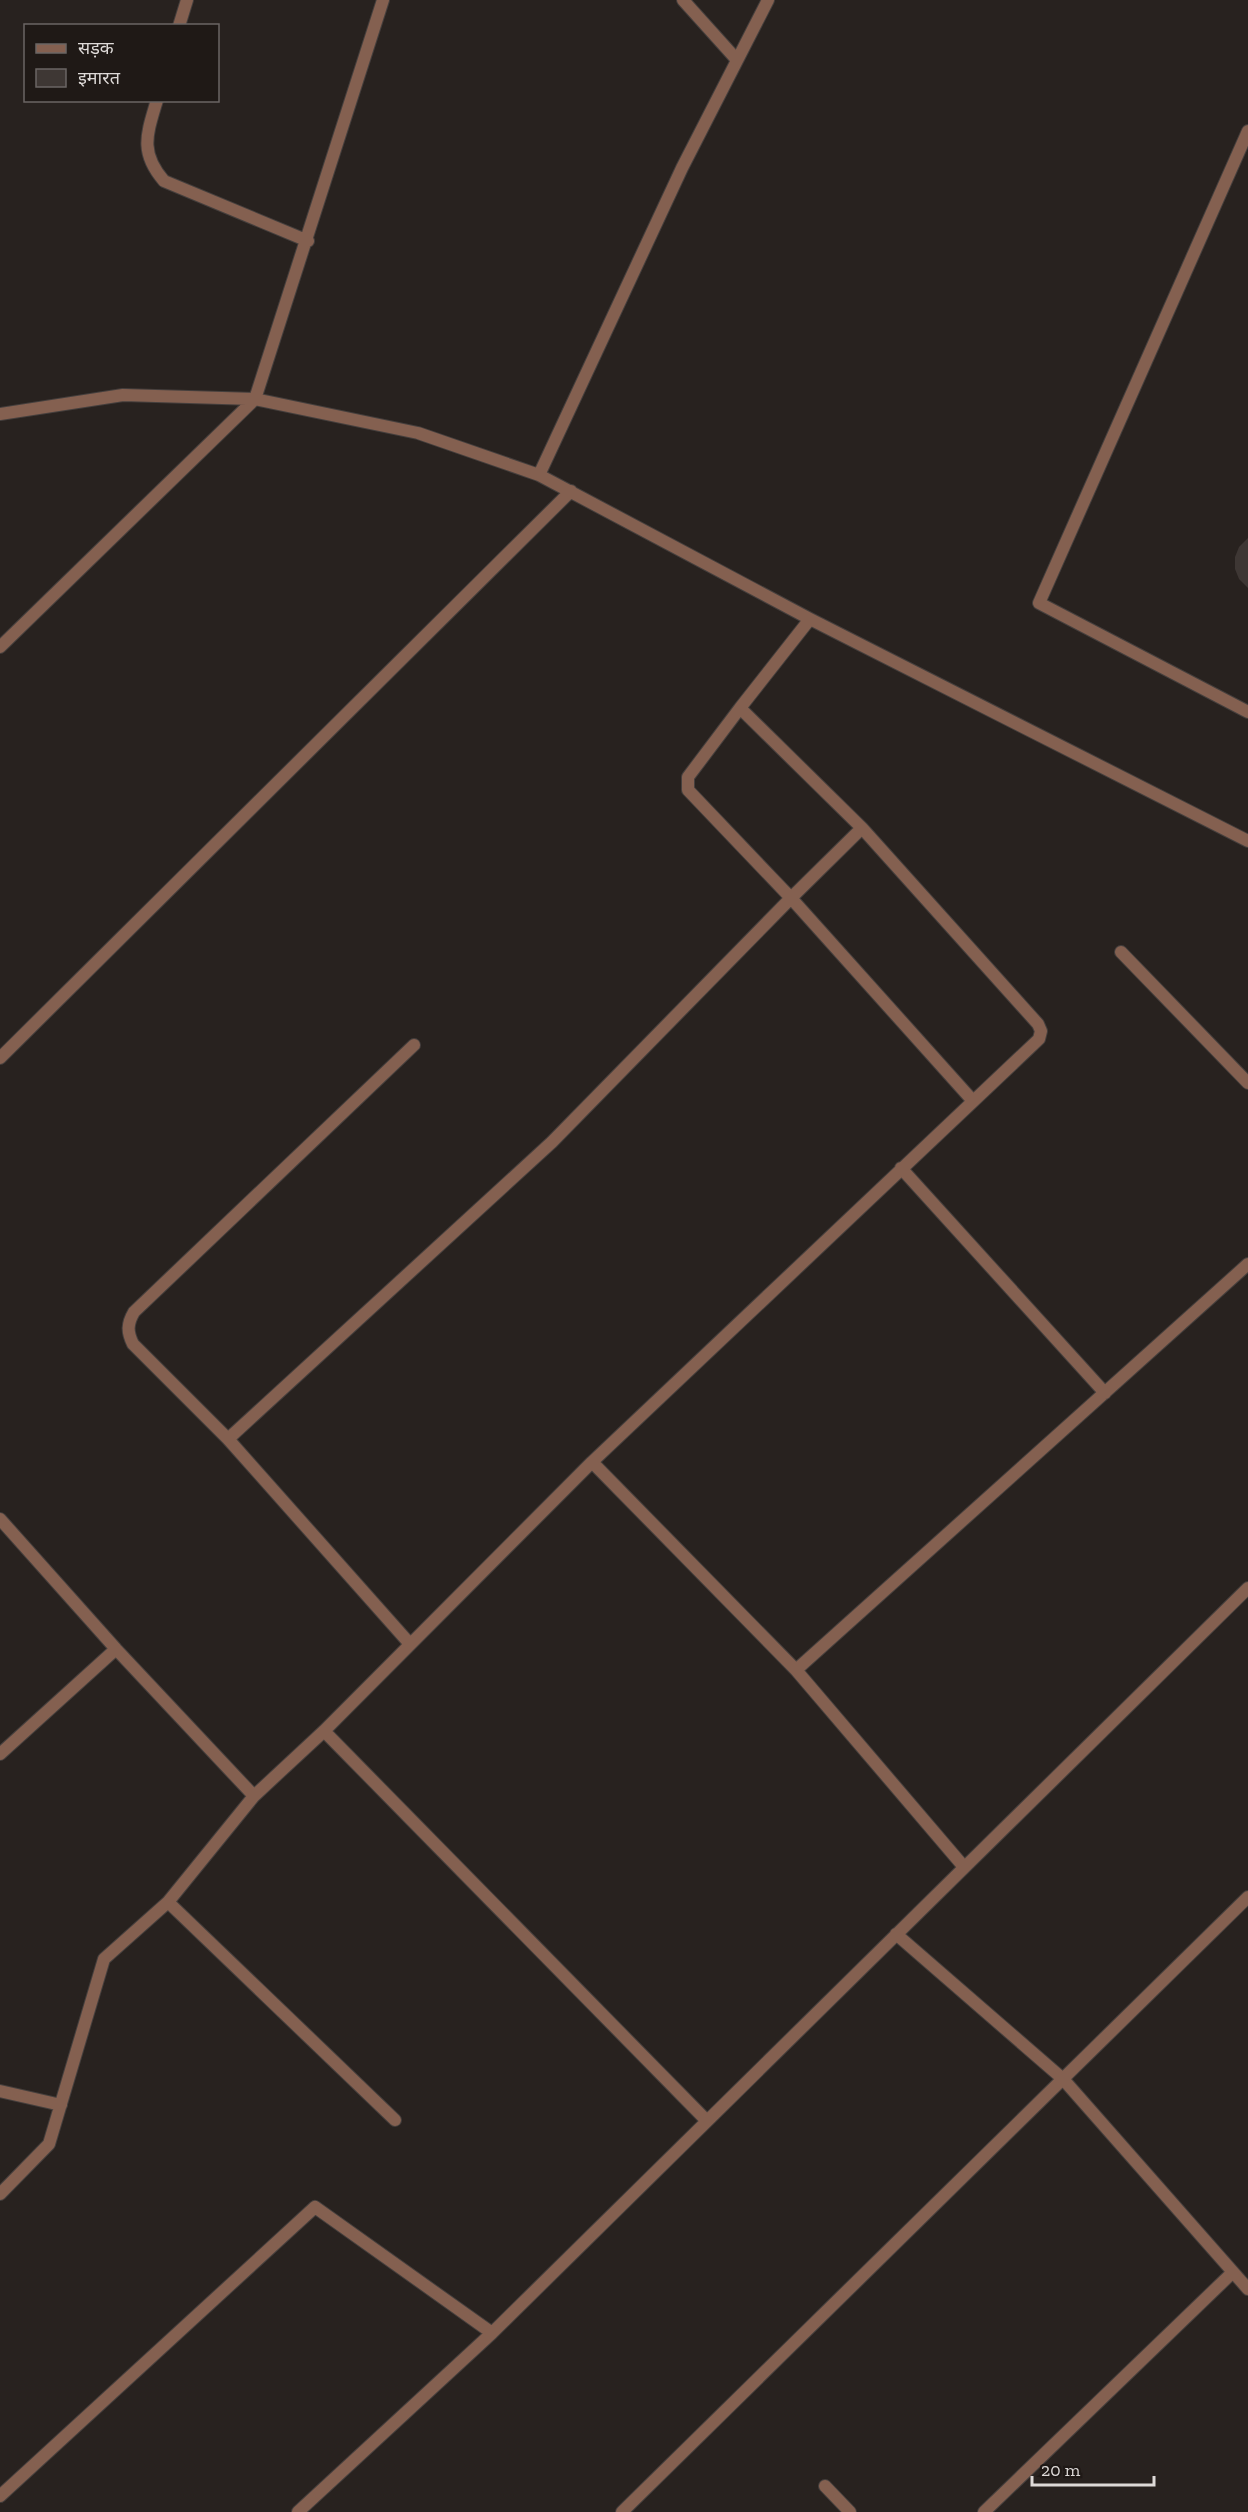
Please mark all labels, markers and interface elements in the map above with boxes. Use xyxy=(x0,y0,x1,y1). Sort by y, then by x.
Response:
legend xyxy=(24,24,219,102)
text: सड़क xyxy=(78,37,115,59)
text: इमारत xyxy=(78,67,121,89)
scale bar xyxy=(1032,2449,1154,2487)
text: 20 m xyxy=(1041,2459,1081,2481)

